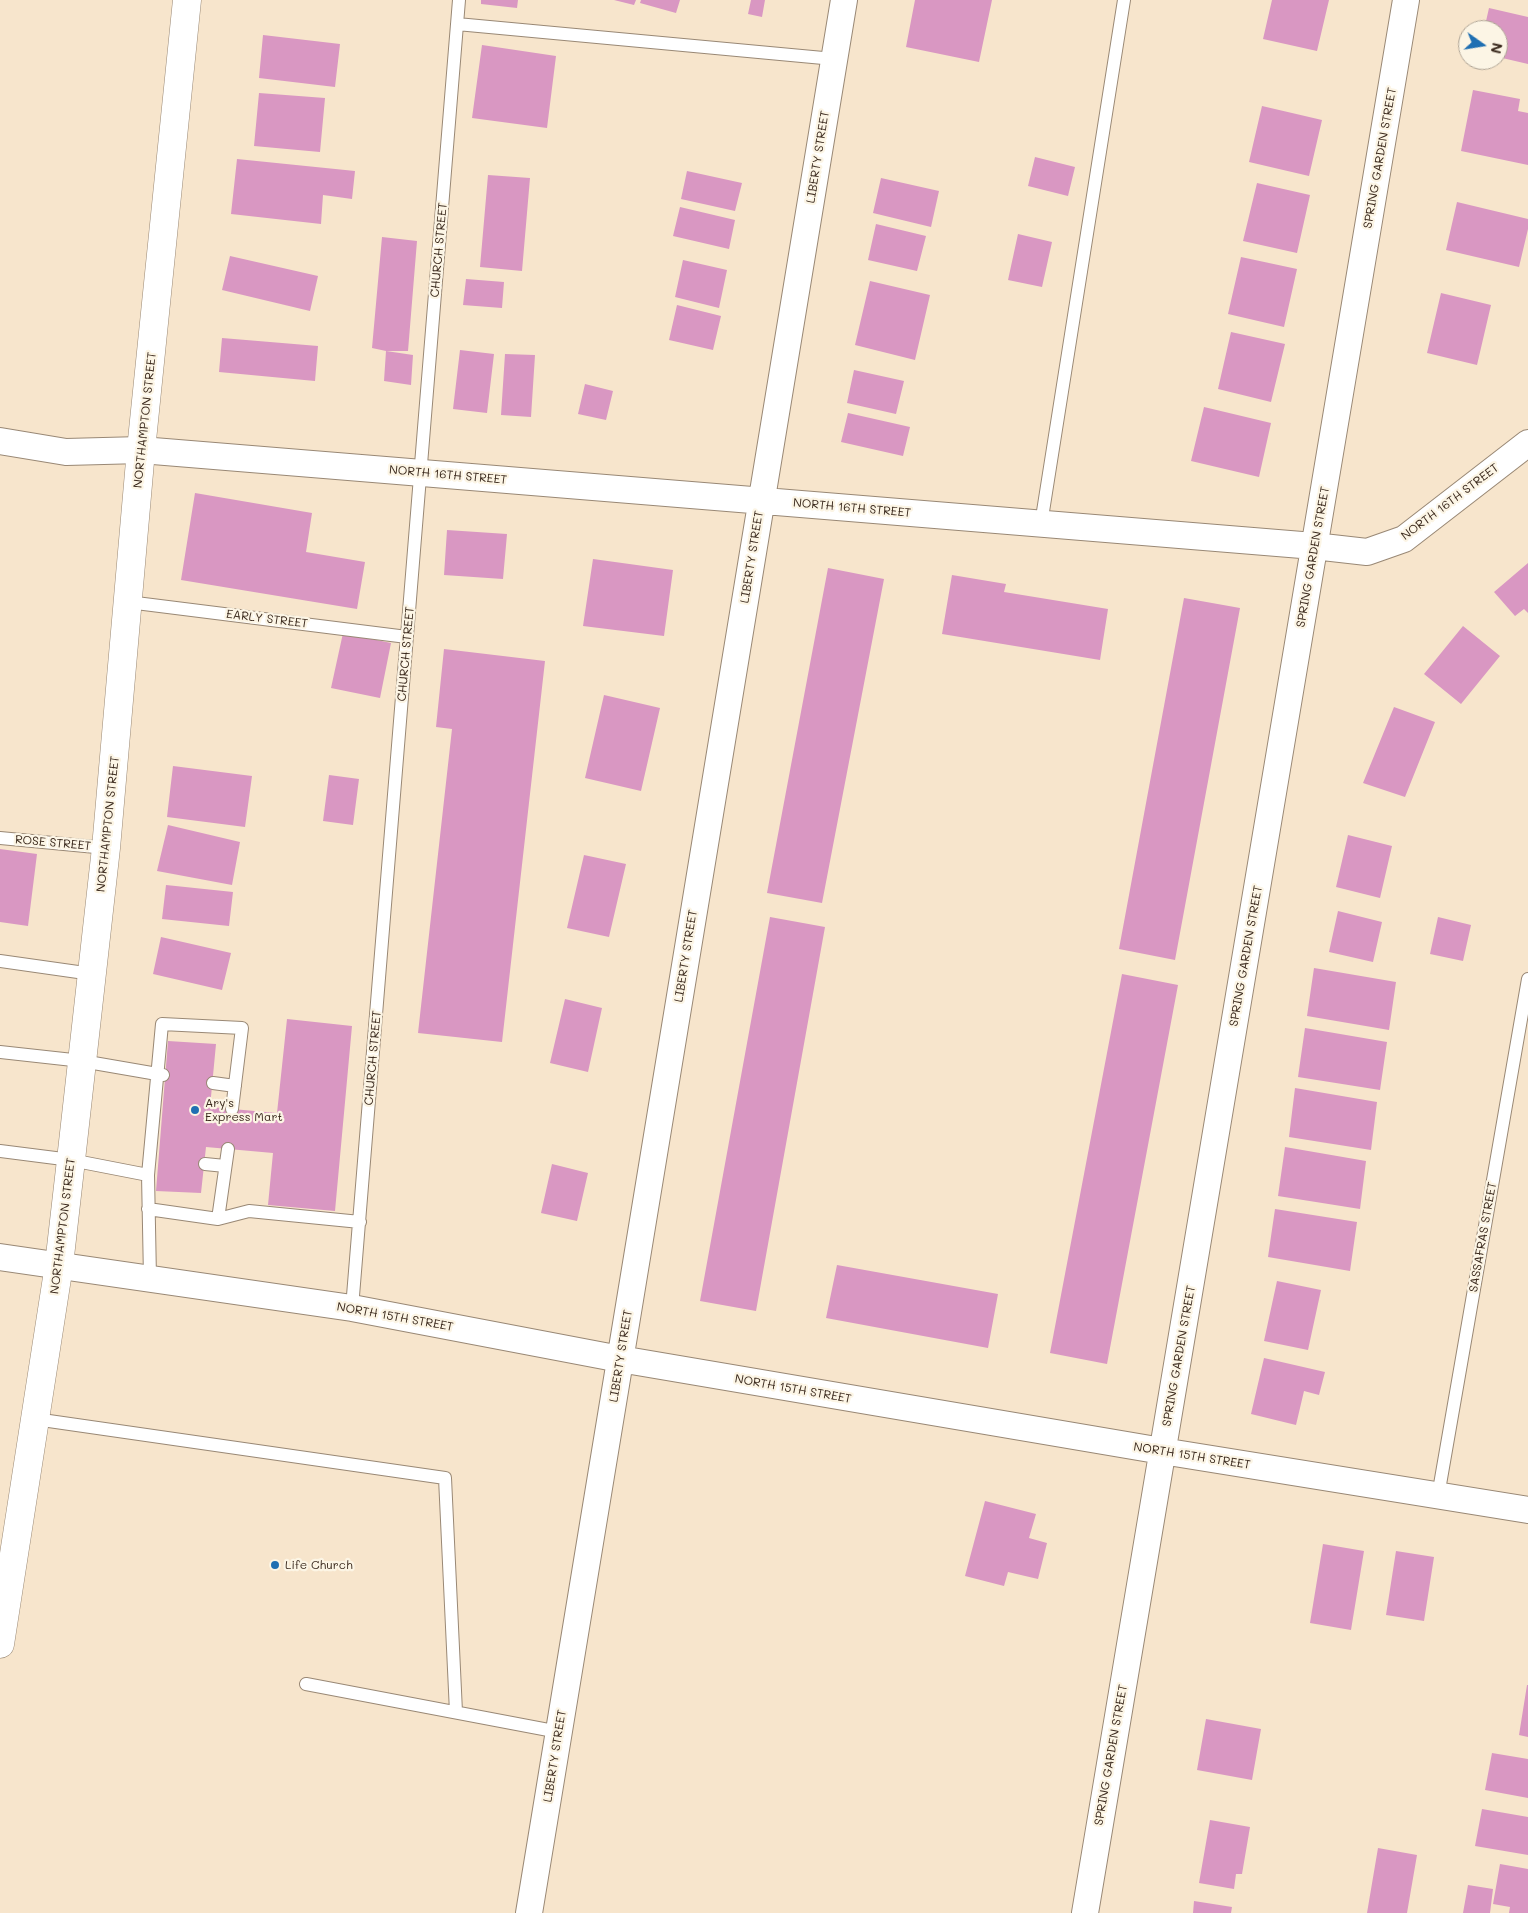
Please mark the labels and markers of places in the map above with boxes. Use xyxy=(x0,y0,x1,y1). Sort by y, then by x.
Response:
place label: Ary's Express Mart xyxy=(205,1096,283,1124)
marker: Ary's Express Mart xyxy=(189,1104,201,1116)
place label: Life Church xyxy=(285,1558,353,1572)
marker: Life Church xyxy=(269,1559,281,1571)

